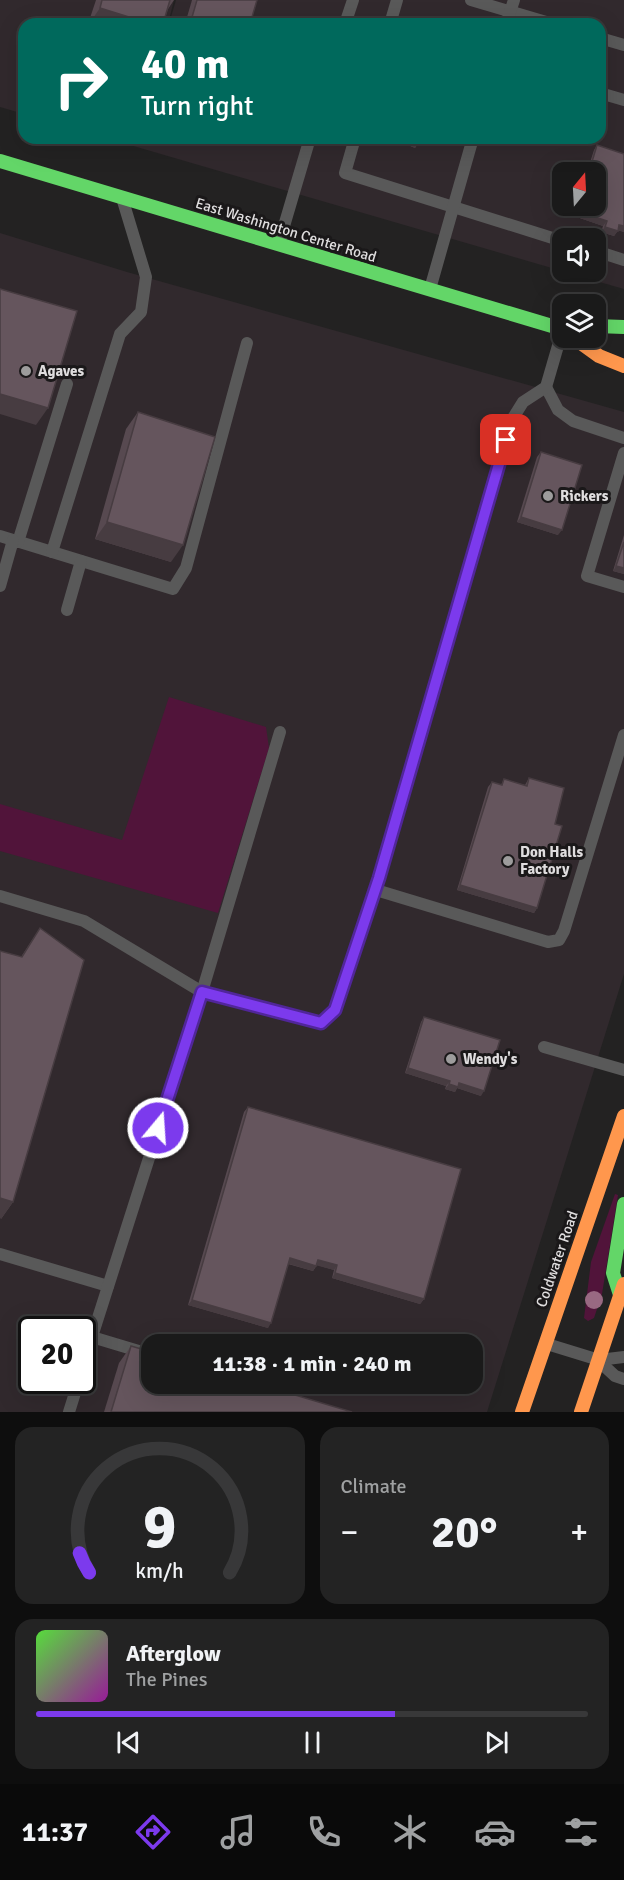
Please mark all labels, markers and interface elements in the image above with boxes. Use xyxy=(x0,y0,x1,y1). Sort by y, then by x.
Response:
text: 40 m xyxy=(141,39,230,90)
icon: right xyxy=(42,42,120,120)
text: Turn right xyxy=(141,90,254,123)
north arrow xyxy=(552,162,606,216)
map controls xyxy=(552,162,606,348)
street label: East Washington Center Road xyxy=(193,194,379,266)
button: sound xyxy=(552,228,606,282)
button: layers xyxy=(552,294,606,348)
place label: Agaves xyxy=(38,362,84,380)
marker: Agaves xyxy=(19,364,33,378)
pin xyxy=(480,414,531,465)
icon: arrive xyxy=(489,423,522,456)
place label: Rickers xyxy=(560,487,609,505)
marker: Rickers xyxy=(541,489,555,503)
place label: Don Halls Factory xyxy=(520,843,584,878)
marker: Don Halls Factory xyxy=(501,854,515,868)
place label: Wendy's xyxy=(463,1050,518,1068)
marker: Wendy's xyxy=(444,1052,458,1066)
position arrow xyxy=(126,1096,190,1160)
street label: Coldwater Road xyxy=(532,1208,582,1310)
speed limit sign: 20 xyxy=(18,1316,96,1394)
text: 11:38 · 1 min · 240 m xyxy=(212,1350,412,1377)
text: Climate xyxy=(341,1474,406,1499)
text: 9 xyxy=(143,1488,177,1565)
text: 20° xyxy=(431,1505,498,1560)
text: − xyxy=(341,1512,358,1553)
text: + xyxy=(570,1512,588,1553)
text: km/h xyxy=(135,1558,184,1584)
text: Afterglow xyxy=(126,1640,221,1667)
text: The Pines xyxy=(126,1667,208,1692)
icon: previous xyxy=(112,1726,145,1759)
icon: pause xyxy=(296,1726,329,1759)
icon: next xyxy=(480,1726,513,1759)
icon: directions xyxy=(132,1811,174,1853)
icon: music xyxy=(217,1811,259,1853)
icon: phone xyxy=(303,1811,345,1853)
icon: climate xyxy=(389,1811,431,1853)
icon: car xyxy=(474,1811,516,1853)
icon: filters xyxy=(560,1811,602,1853)
text: 11:37 xyxy=(22,1816,88,1849)

